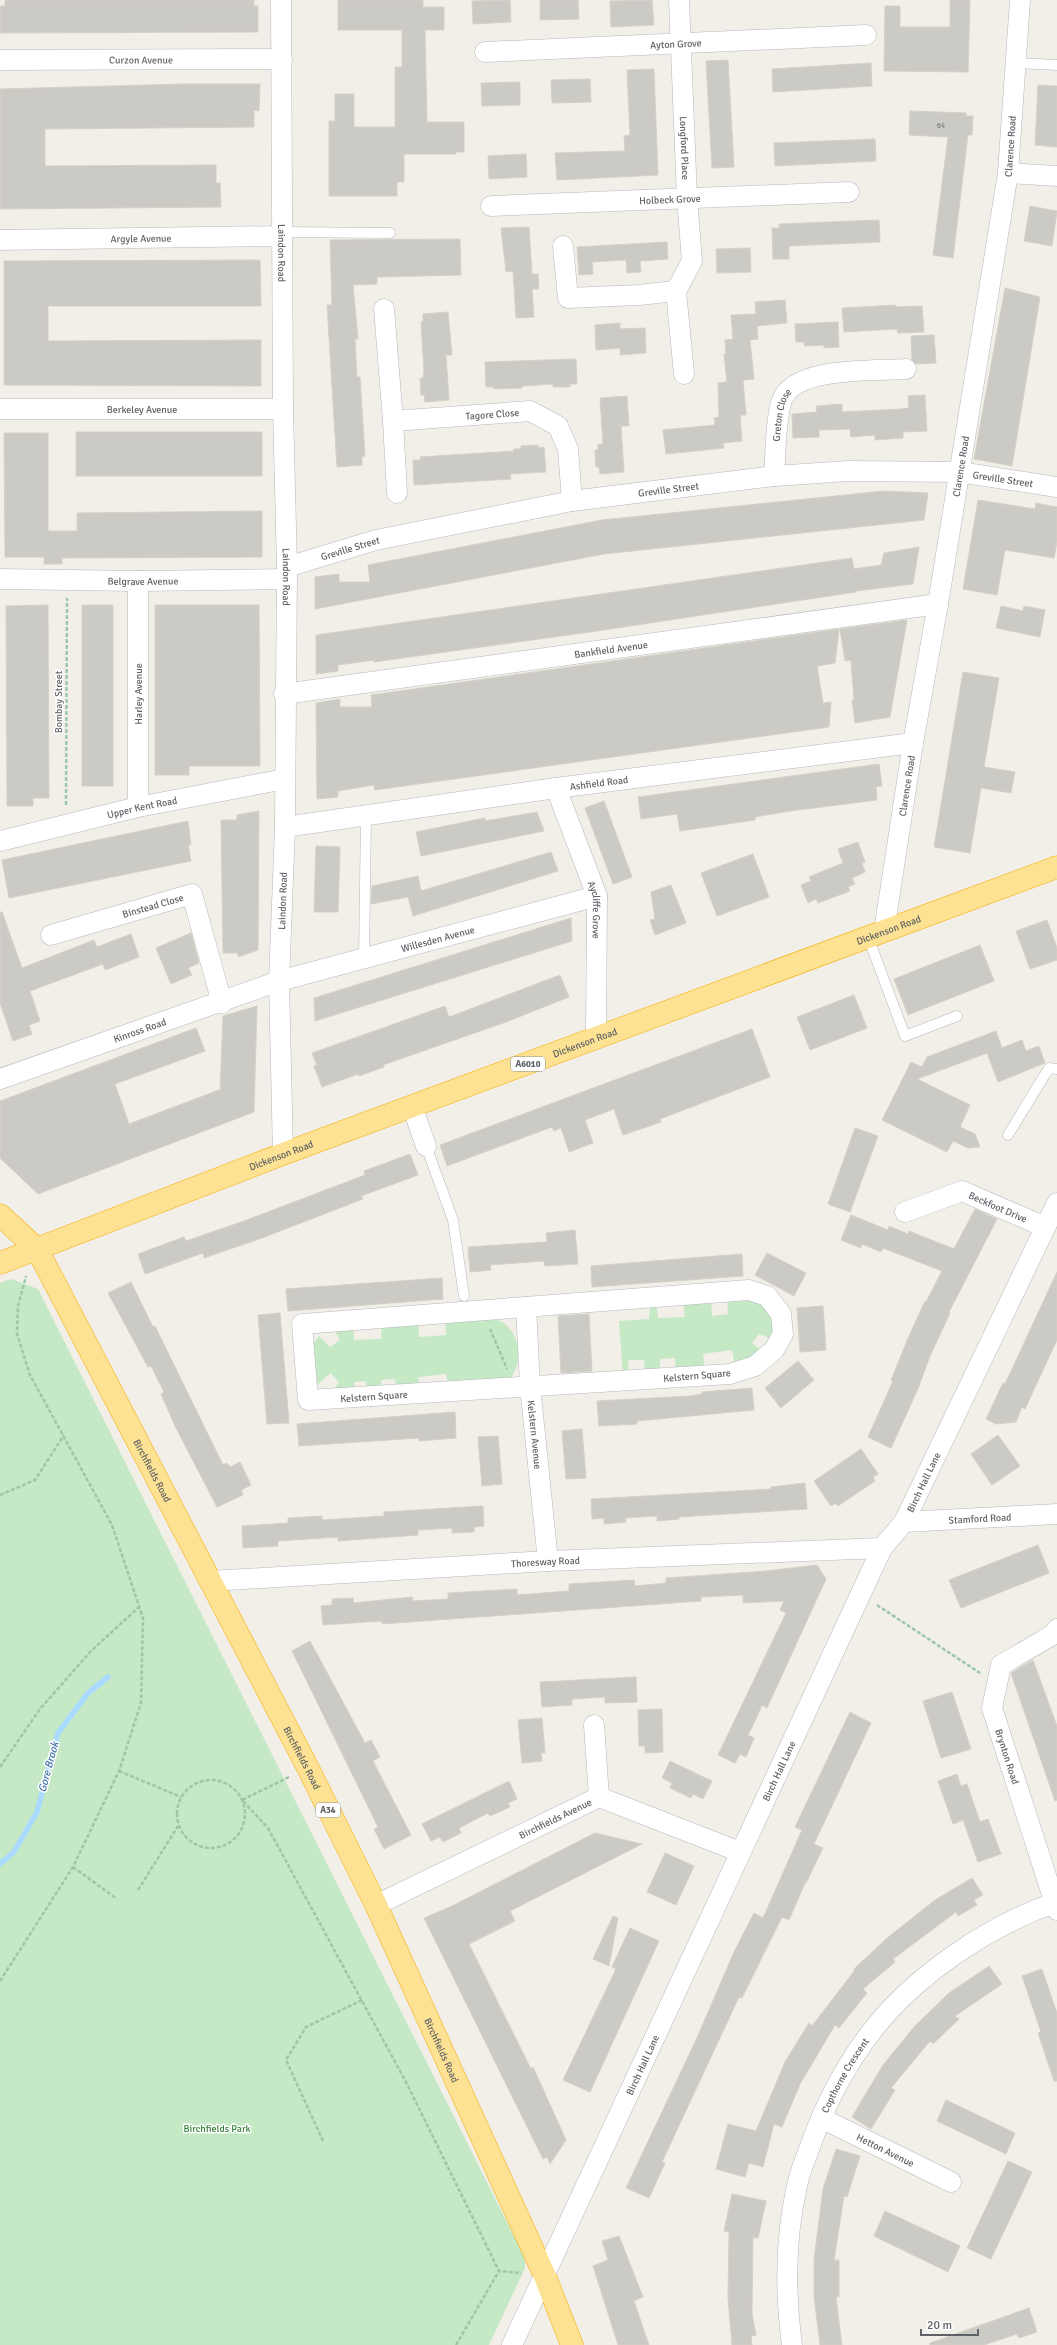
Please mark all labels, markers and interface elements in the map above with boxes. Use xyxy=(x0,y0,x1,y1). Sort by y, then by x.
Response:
street label: Ayton Grove xyxy=(650,37,702,52)
street label: Curzon Avenue xyxy=(109,54,173,67)
street label: Clarence Road xyxy=(1002,115,1019,178)
street label: Longford Place xyxy=(677,116,691,180)
house number: 64 xyxy=(937,120,946,130)
street label: Holbeck Grove xyxy=(639,193,701,207)
street label: Laindon Road xyxy=(275,224,287,282)
street label: Argyle Avenue xyxy=(110,233,172,245)
street label: Greton Close xyxy=(771,386,794,442)
street label: Berkeley Avenue xyxy=(107,404,177,416)
street label: Tagore Close xyxy=(465,407,520,423)
street label: Clarence Road xyxy=(951,435,972,498)
street label: Greville Street xyxy=(972,469,1034,490)
street label: Greville Street xyxy=(638,480,700,500)
street label: Greville Street xyxy=(320,534,381,563)
street label: Laindon Road xyxy=(280,548,292,606)
street label: Belgrave Avenue xyxy=(108,575,178,588)
street label: Bankfield Avenue xyxy=(573,639,649,661)
street label: Harley Avenue xyxy=(133,663,145,725)
street label: Bombay Street xyxy=(53,670,65,733)
street label: Clarence Road xyxy=(897,755,918,817)
street label: Ashfield Road xyxy=(569,774,629,793)
street label: Upper Kent Road xyxy=(106,795,178,821)
street label: Laindon Road xyxy=(276,872,290,930)
street label: Aycliffe Grove xyxy=(585,879,602,939)
street label: Binstead Close xyxy=(121,892,185,921)
street label: Dickenson Road xyxy=(855,913,923,948)
street label: Willesden Avenue xyxy=(400,924,476,955)
street label: Kinross Road xyxy=(112,1016,168,1046)
street label: Dickenson Road xyxy=(551,1026,619,1061)
road number: A6010 xyxy=(511,1057,545,1071)
street label: Dickenson Road xyxy=(247,1138,315,1174)
street label: Beckfoot Drive xyxy=(967,1190,1029,1225)
street label: Kelstern Square xyxy=(663,1367,731,1385)
street label: Kelstern Square xyxy=(340,1389,408,1405)
street label: Kelstern Avenue xyxy=(524,1400,544,1470)
street label: Birchfields Road xyxy=(130,1437,173,1504)
street label: Birch Hall Lane xyxy=(905,1451,944,1515)
street label: Stamford Road xyxy=(948,1511,1012,1527)
street label: Thoresway Road xyxy=(511,1555,580,1570)
street label: Birchfields Road xyxy=(280,1724,323,1792)
street label: Brynton Road xyxy=(992,1727,1021,1786)
water label: Gore Brook xyxy=(35,1739,62,1794)
street label: Birch Hall Lane xyxy=(760,1739,799,1803)
street label: Birchfields Avenue xyxy=(517,1796,594,1842)
road number: A34 xyxy=(316,1803,340,1817)
street label: Birchfields Road xyxy=(421,2016,461,2085)
street label: Birch Hall Lane xyxy=(624,2033,662,2097)
street label: Copthorne Crescent xyxy=(819,2036,872,2115)
park label: Birchfields Park xyxy=(183,2123,251,2135)
street label: Hetton Avenue xyxy=(854,2131,916,2170)
scale bar xyxy=(921,2311,978,2337)
text: 20 m xyxy=(927,2318,952,2333)

